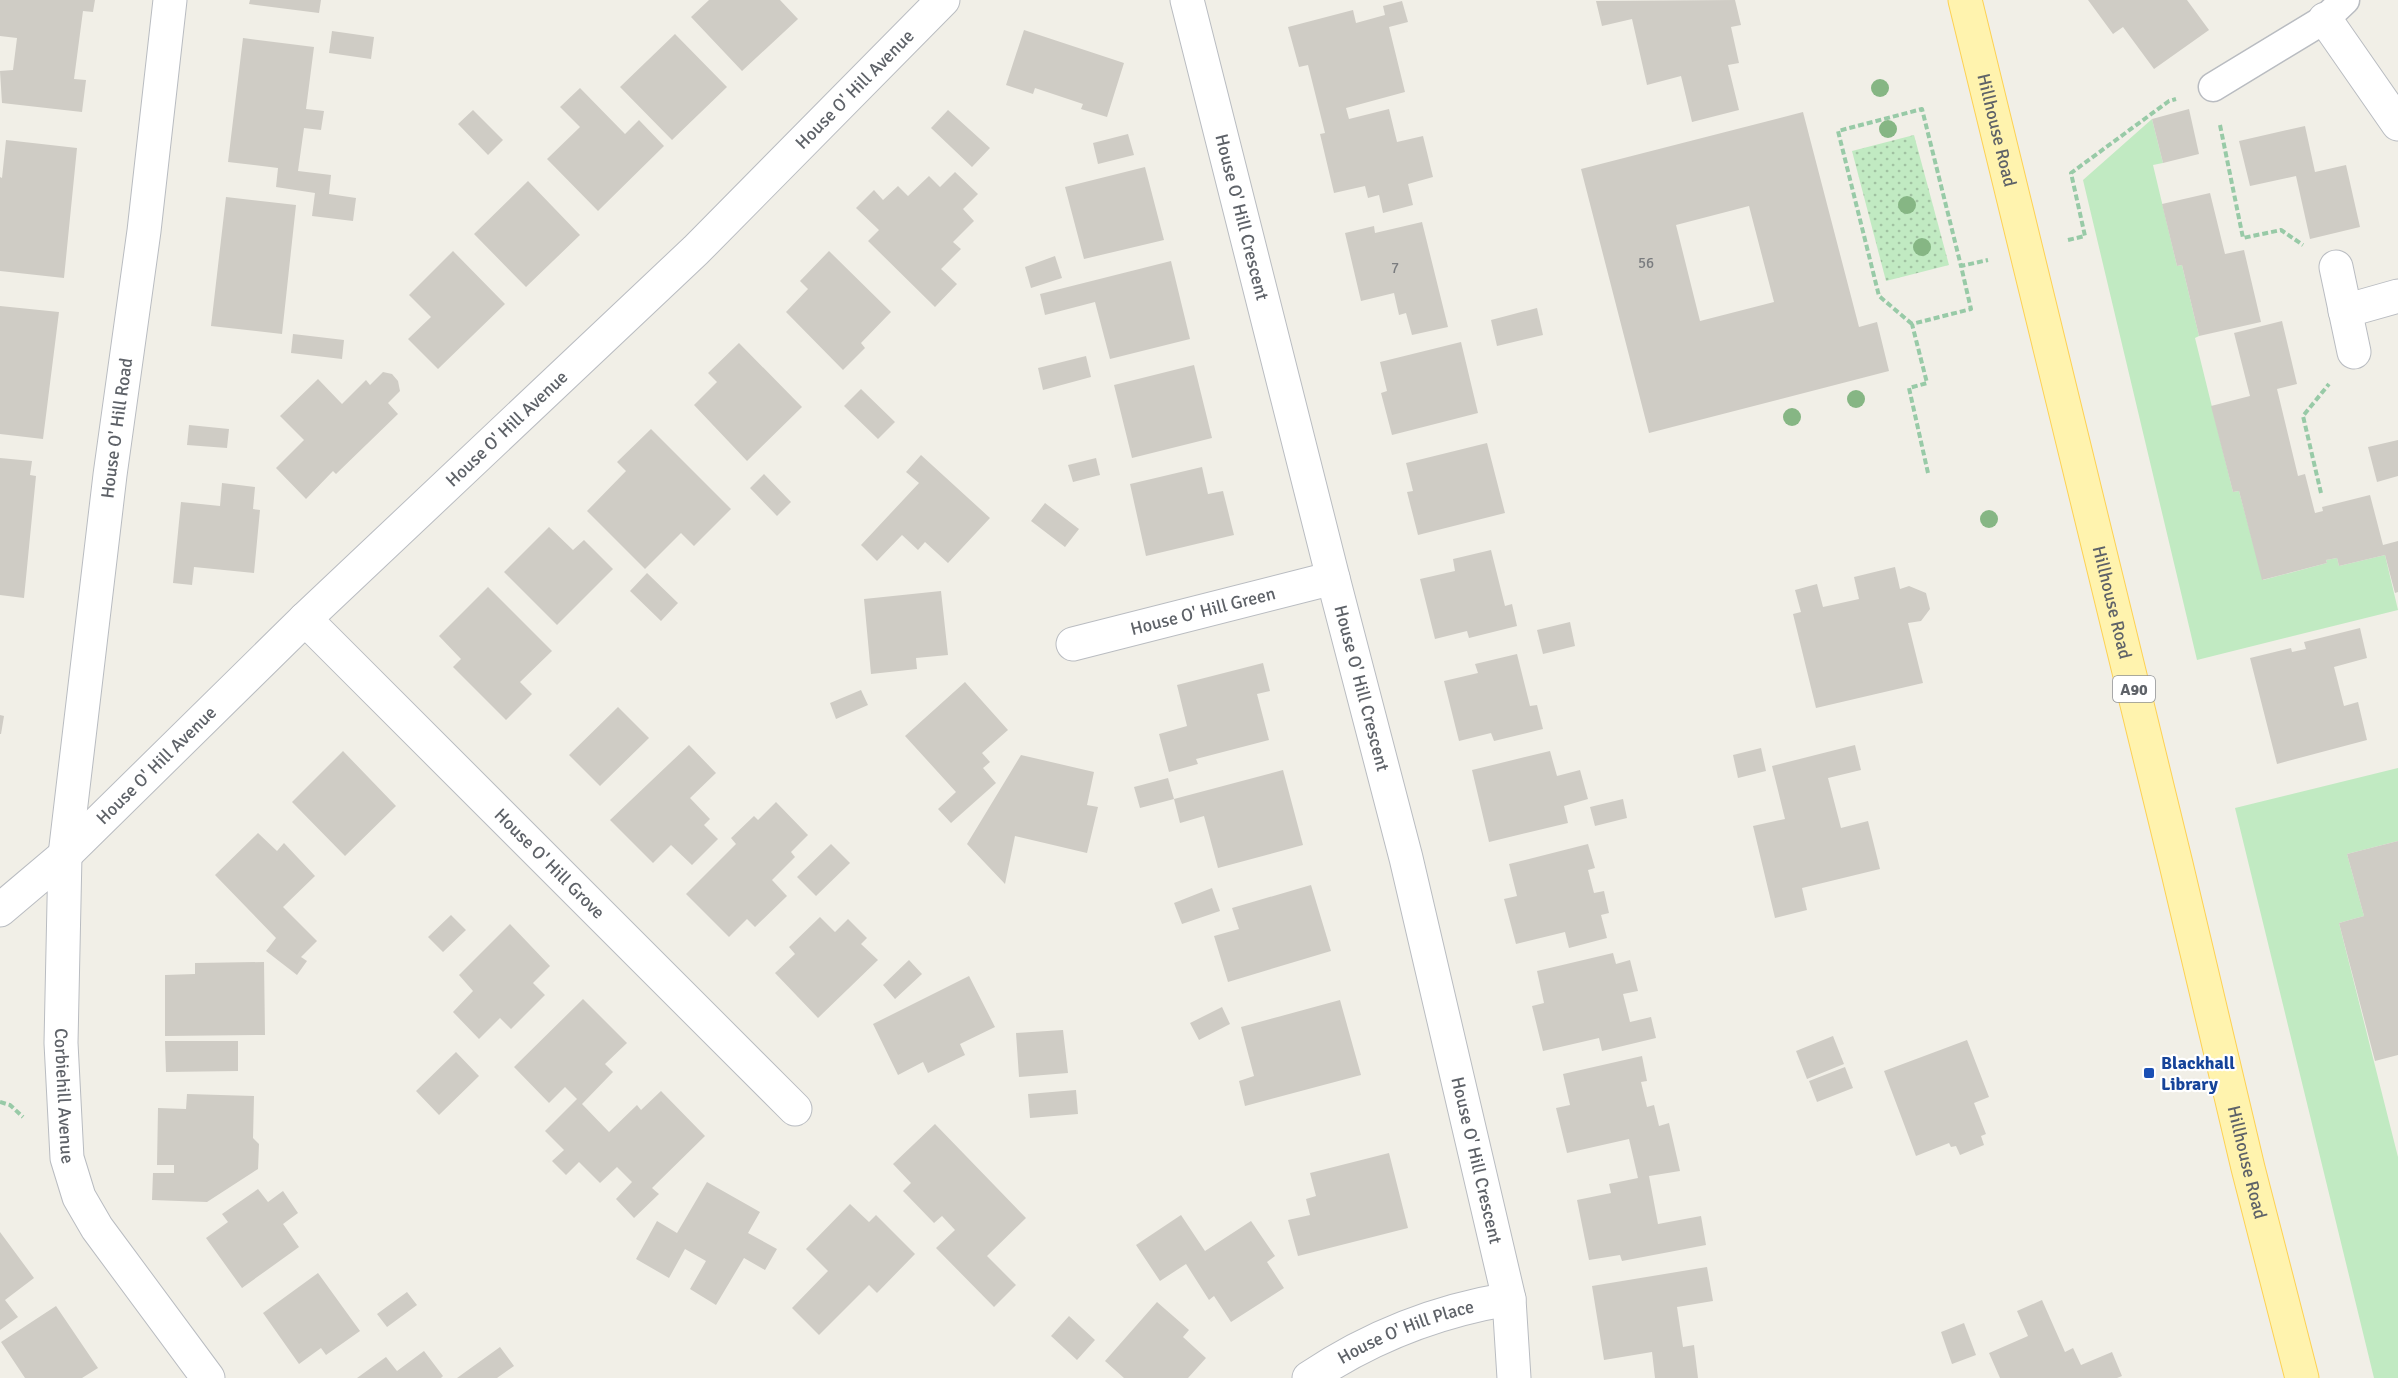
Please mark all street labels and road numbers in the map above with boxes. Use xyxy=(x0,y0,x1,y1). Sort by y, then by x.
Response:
street label: House O' Hill Avenue xyxy=(791,25,919,154)
street label: Hillhouse Road xyxy=(1972,71,2021,189)
street label: House O' Hill Crescent xyxy=(1210,132,1273,303)
street label: House O' Hill Road xyxy=(96,356,137,500)
street label: House O' Hill Avenue xyxy=(441,366,572,491)
street label: Hillhouse Road xyxy=(2088,543,2137,661)
street label: House O' Hill Green xyxy=(1128,582,1278,640)
street label: House O' Hill Crescent xyxy=(1330,603,1394,774)
road number: A90 xyxy=(2113,676,2155,702)
street label: House O' Hill Avenue xyxy=(92,701,221,829)
street label: House O' Hill Grove xyxy=(490,804,609,923)
street label: Corbiehill Avenue xyxy=(50,1028,79,1166)
street label: House O' Hill Crescent xyxy=(1446,1075,1507,1246)
street label: Hillhouse Road xyxy=(2223,1103,2272,1221)
street label: House O' Hill Place xyxy=(1334,1295,1476,1369)

